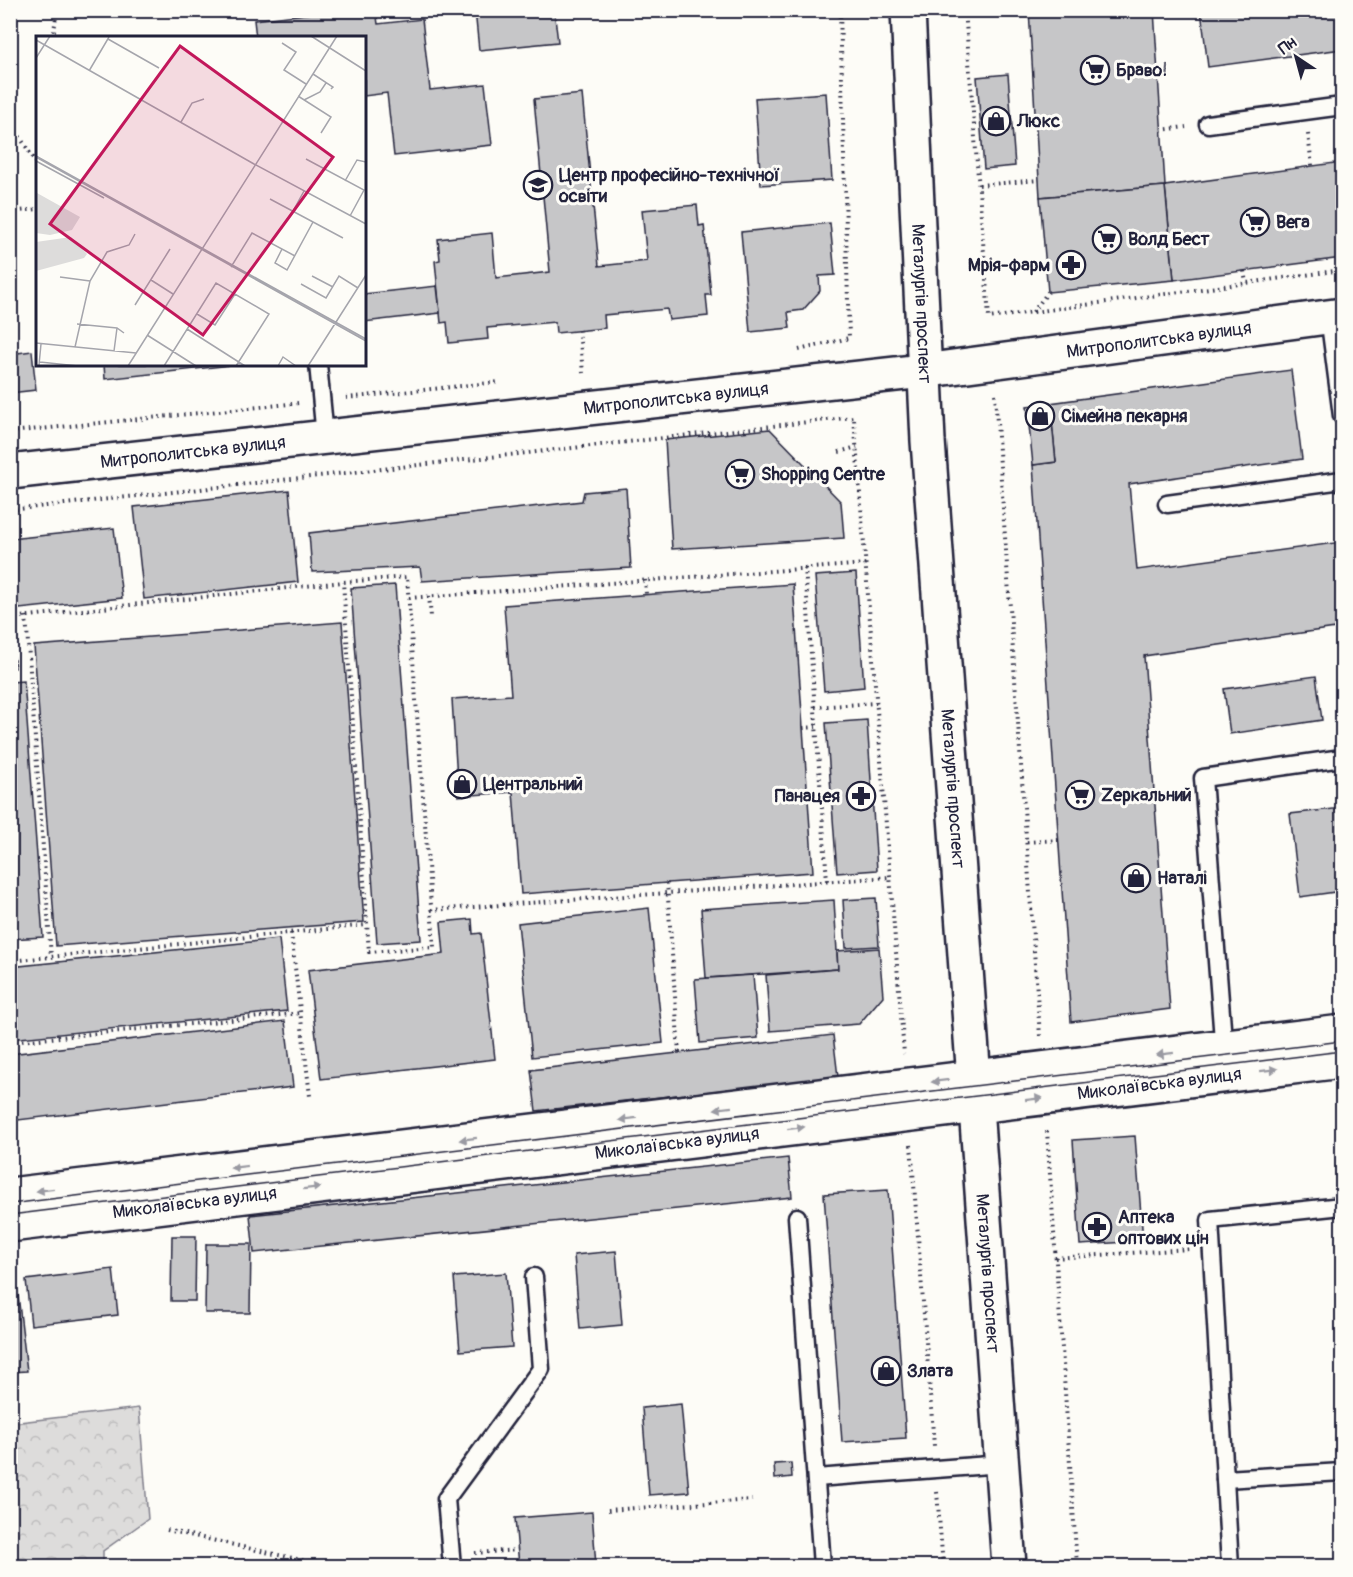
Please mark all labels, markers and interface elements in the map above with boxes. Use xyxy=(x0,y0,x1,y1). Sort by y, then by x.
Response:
north arrow xyxy=(1266,27,1326,87)
text: Пн xyxy=(1275,32,1301,59)
inset map xyxy=(36,36,366,366)
supermarket icon: Браво! xyxy=(1079,54,1111,86)
place label: Браво! xyxy=(1116,59,1167,82)
shop icon: Люкс xyxy=(980,105,1012,137)
place label: Люкс xyxy=(1016,110,1060,133)
place label: Центр професійно-технічної освіти xyxy=(558,164,780,208)
school or university icon: Центр професійно-технічної освіти xyxy=(522,169,554,201)
supermarket icon: Вега xyxy=(1239,206,1271,238)
place label: Вега xyxy=(1276,211,1310,234)
street label: Металургів проспект xyxy=(906,223,937,384)
supermarket icon: Волд Бест xyxy=(1091,223,1123,255)
place label: Волд Бест xyxy=(1128,228,1210,251)
pharmacy icon: Мрія-фарм xyxy=(1055,249,1087,281)
place label: Мрія-фарм xyxy=(968,254,1050,277)
street label: Митрополитська вулиця xyxy=(1065,316,1253,363)
street label: Митрополитська вулиця xyxy=(582,377,770,420)
shop icon: Сімейна пекарня xyxy=(1024,400,1056,432)
place label: Сімейна пекарня xyxy=(1061,405,1188,428)
street label: Митрополитська вулиця xyxy=(99,430,287,473)
supermarket icon: Shopping Centre xyxy=(724,458,756,490)
place label: Shopping Centre xyxy=(761,463,886,486)
street label: Металургів проспект xyxy=(936,708,970,869)
shop icon: Центральний xyxy=(446,768,478,800)
place label: Центральний xyxy=(483,773,583,796)
supermarket icon: Zеркальний xyxy=(1064,779,1096,811)
pharmacy icon: Панацея xyxy=(845,780,877,812)
place label: Zеркальний xyxy=(1101,784,1192,807)
place label: Панацея xyxy=(775,785,840,808)
shop icon: Наталі xyxy=(1120,862,1152,894)
place label: Наталі xyxy=(1157,867,1207,890)
one-way arrow xyxy=(1156,1049,1175,1058)
street label: Миколаївська вулиця xyxy=(1076,1062,1243,1105)
one-way arrow xyxy=(1260,1065,1279,1074)
one-way arrow xyxy=(930,1076,949,1086)
one-way arrow xyxy=(1025,1094,1044,1103)
one-way arrow xyxy=(713,1103,732,1112)
one-way arrow xyxy=(619,1115,638,1124)
street label: Миколаївська вулиця xyxy=(593,1121,761,1164)
one-way arrow xyxy=(786,1123,805,1133)
one-way arrow xyxy=(458,1134,477,1144)
one-way arrow xyxy=(229,1162,248,1172)
street label: Миколаївська вулиця xyxy=(111,1181,278,1224)
one-way arrow xyxy=(303,1183,322,1193)
one-way arrow xyxy=(35,1186,54,1195)
street label: Металургів проспект xyxy=(971,1193,1005,1354)
place label: Аптека оптових цін xyxy=(1117,1206,1209,1250)
pharmacy icon: Аптека оптових цін xyxy=(1081,1211,1113,1243)
shop icon: Злата xyxy=(870,1355,902,1387)
place label: Злата xyxy=(907,1360,954,1383)

